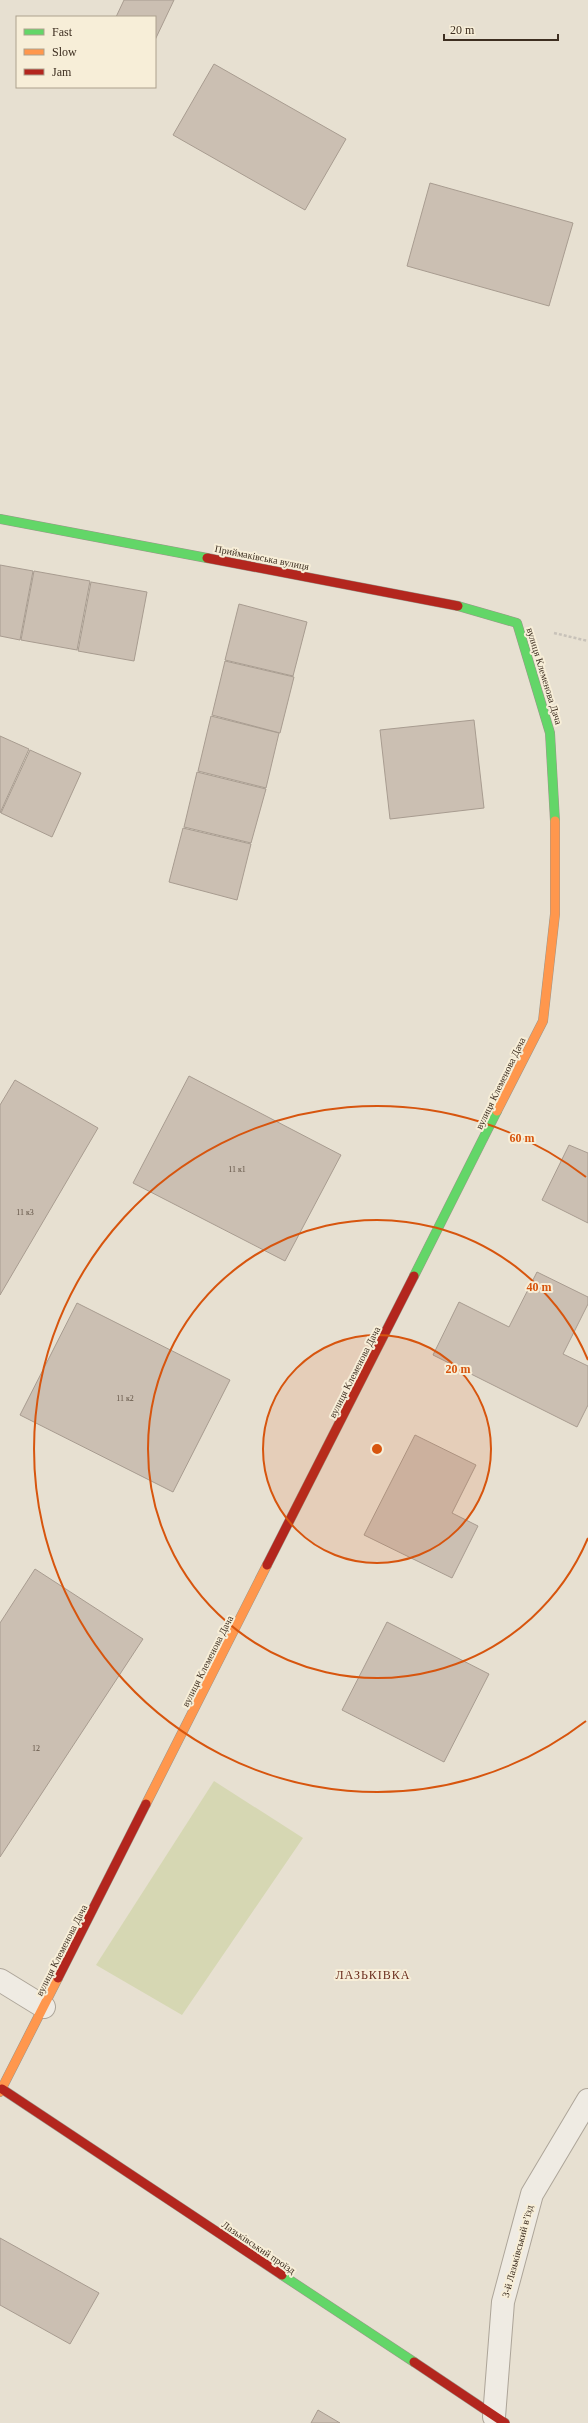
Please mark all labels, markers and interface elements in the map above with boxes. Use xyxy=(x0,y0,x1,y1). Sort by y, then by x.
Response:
legend xyxy=(16,16,156,88)
scale bar xyxy=(444,16,558,42)
text: 20 m xyxy=(450,23,475,37)
text: Fast xyxy=(52,25,73,39)
text: Slow xyxy=(52,45,77,59)
text: Jam xyxy=(52,65,72,79)
street label: Приймаківська вулиця xyxy=(214,543,310,572)
street label: вулиця Клеменова Дача xyxy=(525,626,565,726)
street label: вулиця Клеменова Дача xyxy=(473,1035,528,1131)
text: 60 m xyxy=(510,1131,535,1145)
house number: 11 к1 xyxy=(228,1165,246,1174)
house number: 11 к3 xyxy=(16,1208,34,1217)
text: 40 m xyxy=(527,1280,552,1294)
street label: вулиця Клеменова Дача xyxy=(327,1324,382,1420)
text: 20 m xyxy=(446,1362,471,1376)
house number: 11 к2 xyxy=(116,1394,134,1403)
centre of rings xyxy=(370,1442,384,1456)
street label: вулиця Клеменова Дача xyxy=(180,1613,235,1709)
house number: 12 xyxy=(32,1744,40,1753)
street label: вулиця Клеменова Дача xyxy=(34,1902,89,1998)
district label: ЛАЗЬКІВКА xyxy=(335,1968,411,1982)
street label: 3-й Лазьківський в’їзд xyxy=(500,2204,535,2298)
street label: Лазьківський проїзд xyxy=(220,2219,297,2276)

